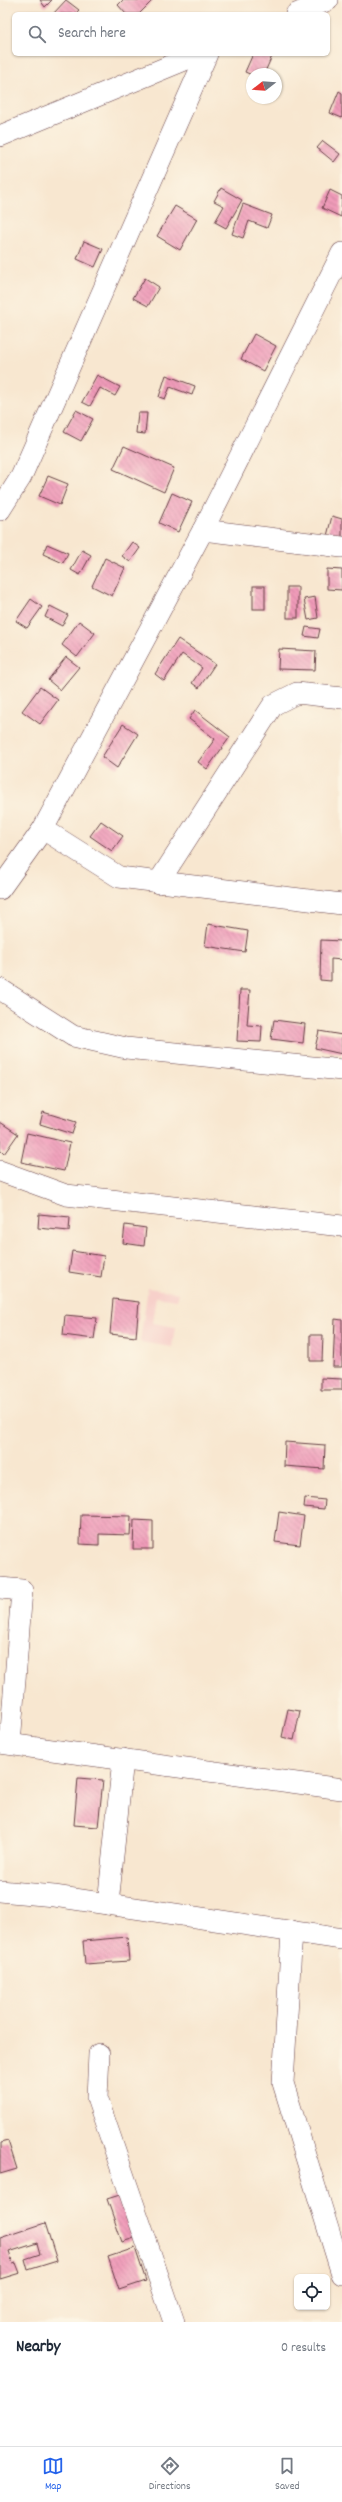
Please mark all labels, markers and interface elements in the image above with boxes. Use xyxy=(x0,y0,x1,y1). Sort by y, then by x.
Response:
search box xyxy=(12,12,330,56)
icon: search xyxy=(26,23,48,45)
text: Search here xyxy=(58,23,126,45)
north arrow xyxy=(246,68,282,104)
map controls xyxy=(294,2274,330,2310)
button: locate xyxy=(294,2274,330,2310)
text: Nearby xyxy=(16,2336,60,2360)
text: 0 results xyxy=(281,2339,326,2358)
tab: Map xyxy=(42,2455,64,2495)
tab: Directions xyxy=(149,2455,191,2495)
tab: Saved xyxy=(275,2455,300,2495)

